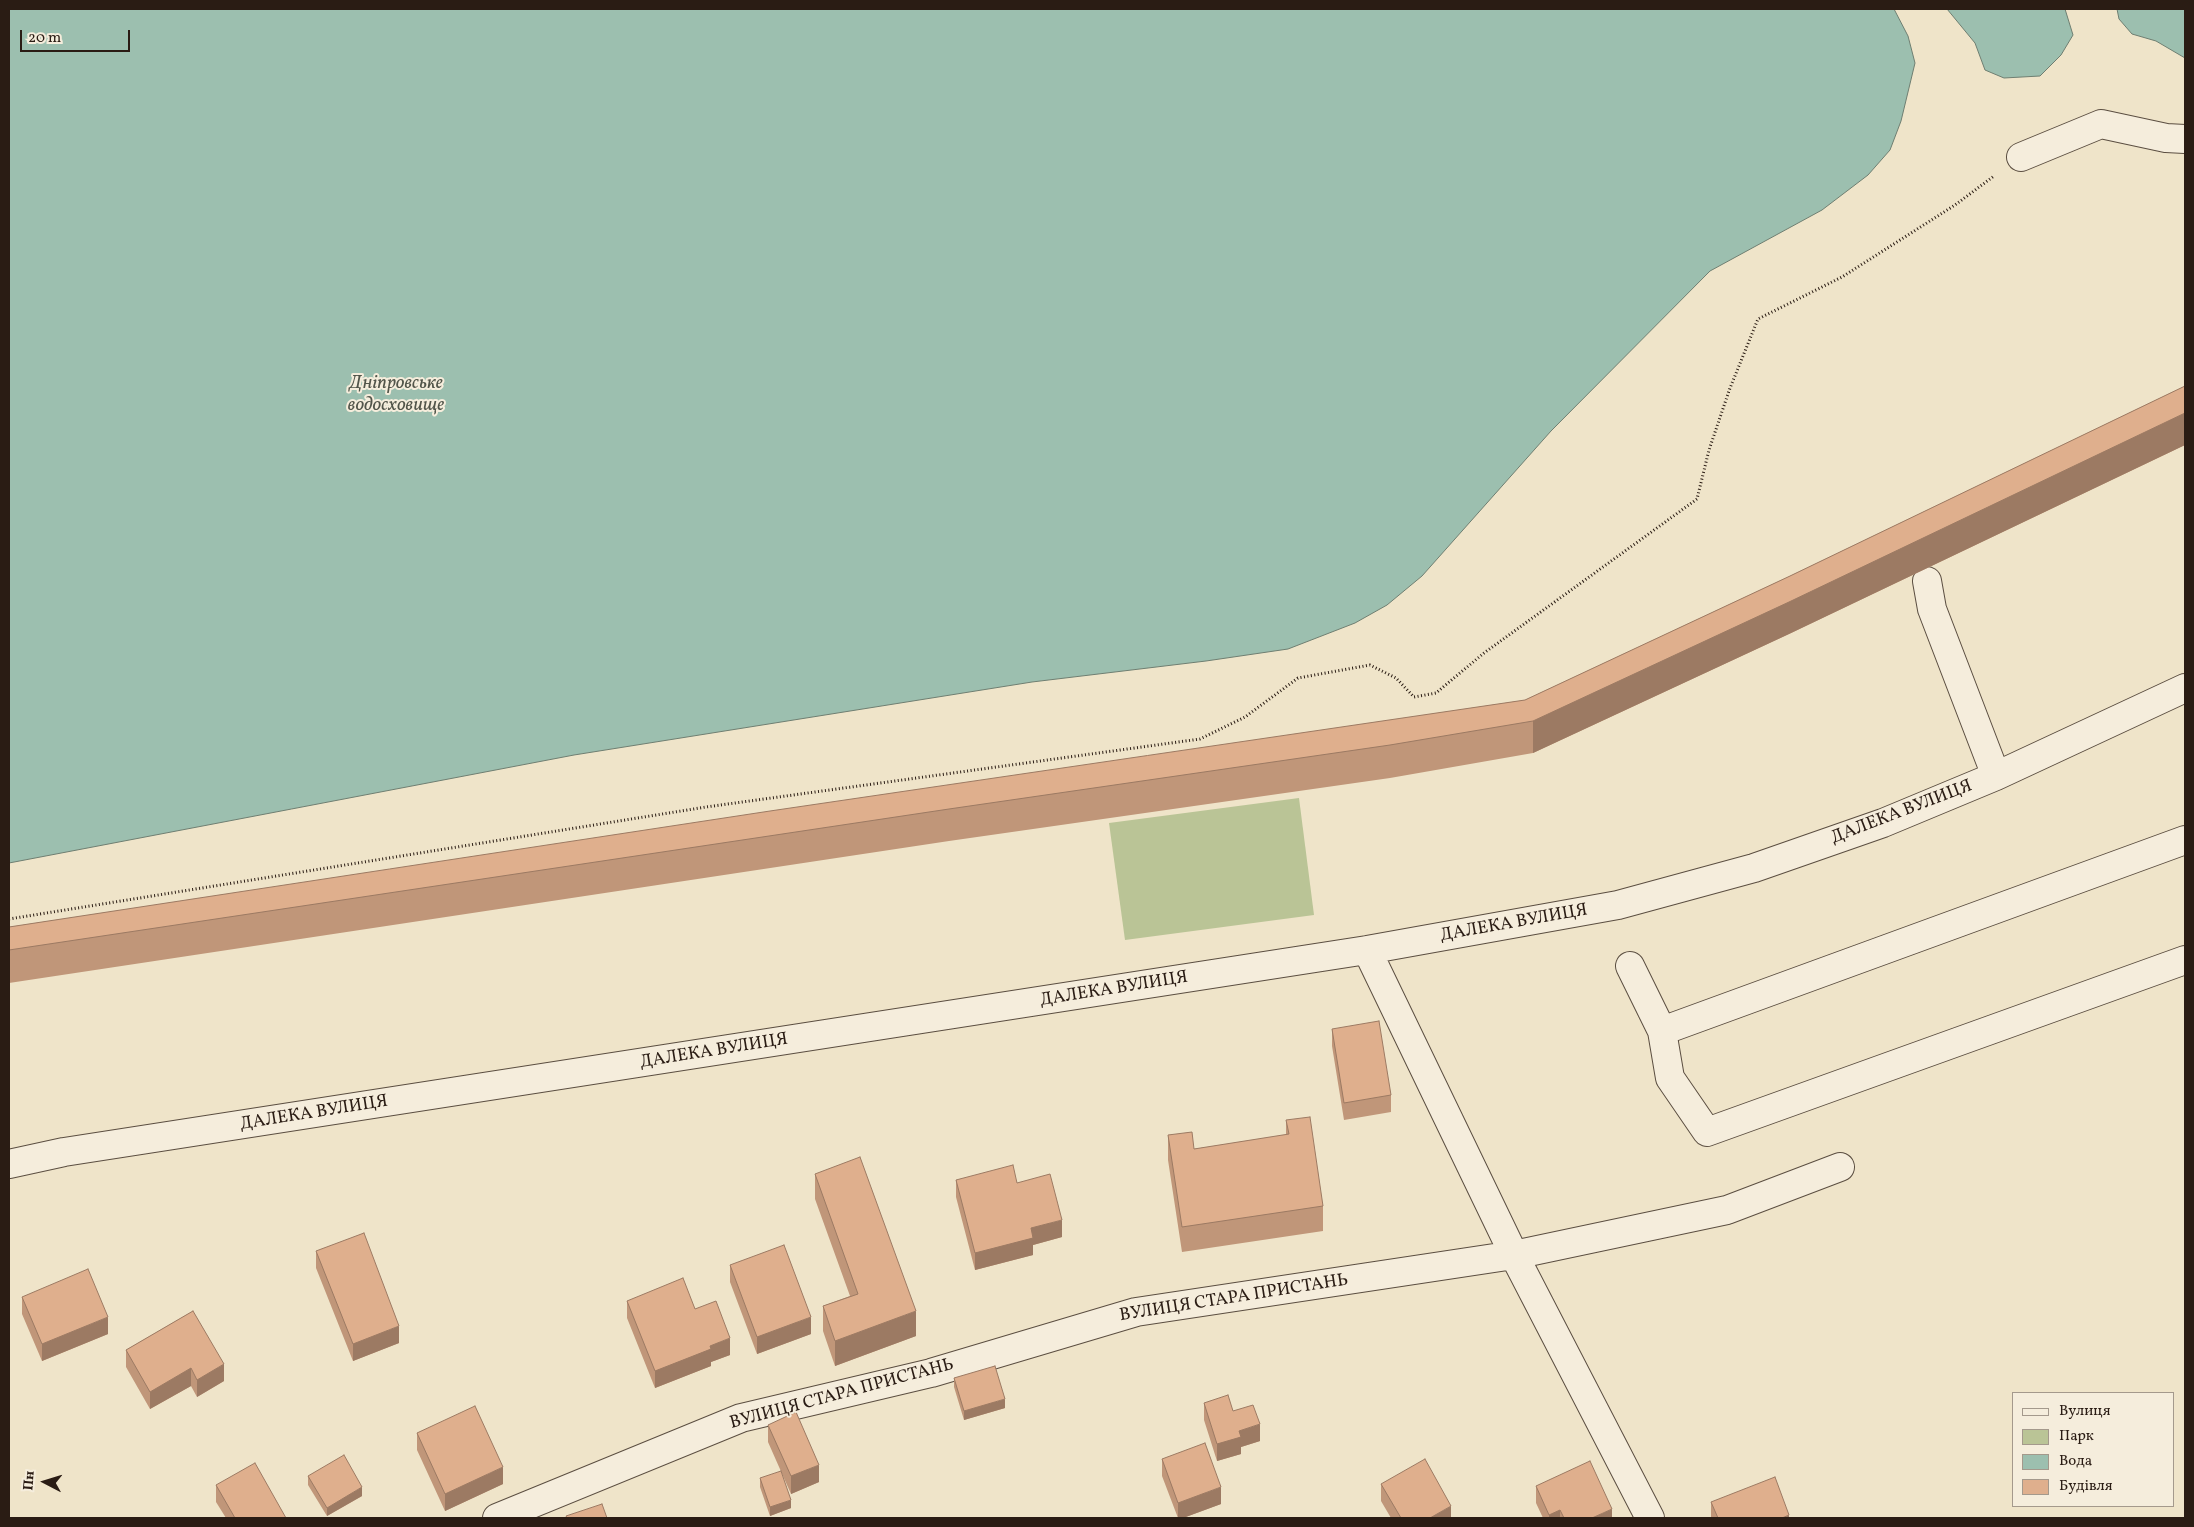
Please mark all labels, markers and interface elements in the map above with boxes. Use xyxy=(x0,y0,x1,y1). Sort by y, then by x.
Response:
scale bar xyxy=(22,20,132,52)
text: 20 m xyxy=(28,28,61,49)
water label: Дніпровське водосховище xyxy=(348,374,444,418)
street label: ДАЛЕКА ВУЛИЦЯ xyxy=(1828,776,1976,850)
street label: ДАЛЕКА ВУЛИЦЯ xyxy=(1438,900,1590,948)
street label: ДАЛЕКА ВУЛИЦЯ xyxy=(1038,968,1190,1012)
street label: ДАЛЕКА ВУЛИЦЯ xyxy=(638,1030,790,1074)
street label: ДАЛЕКА ВУЛИЦЯ xyxy=(238,1092,390,1136)
street label: ВУЛИЦЯ СТАРА ПРИСТАНЬ xyxy=(1118,1270,1350,1328)
street label: ВУЛИЦЯ СТАРА ПРИСТАНЬ xyxy=(727,1355,957,1435)
legend xyxy=(2012,1392,2174,1507)
text: Вулиця xyxy=(2059,1401,2110,1422)
text: Парк xyxy=(2059,1426,2094,1447)
text: Вода xyxy=(2059,1451,2092,1472)
north arrow xyxy=(20,1457,70,1507)
text: Пн xyxy=(19,1470,40,1491)
text: Будівля xyxy=(2059,1476,2113,1497)

